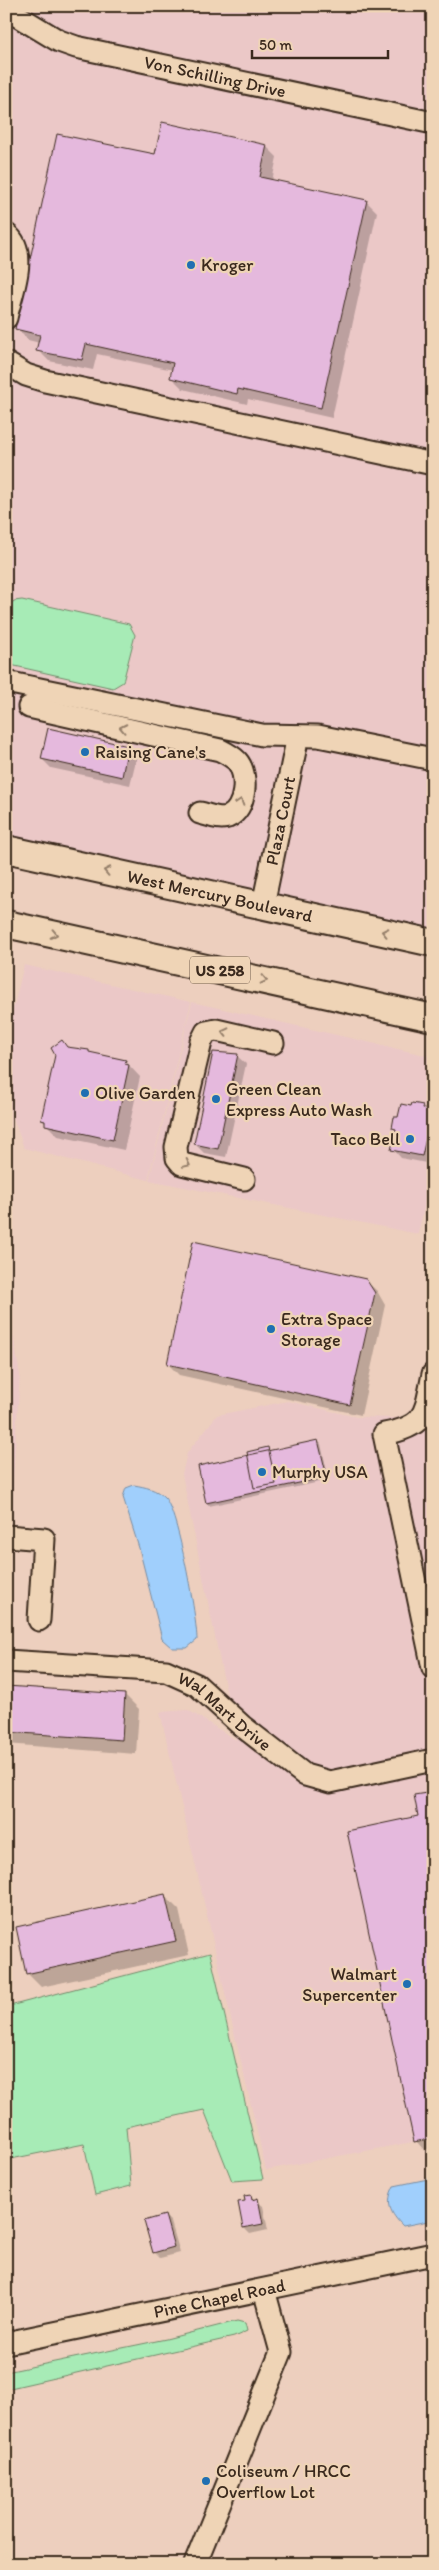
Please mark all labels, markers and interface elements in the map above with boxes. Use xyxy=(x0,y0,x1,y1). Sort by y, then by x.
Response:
scale bar xyxy=(252,28,388,60)
text: 50 m xyxy=(259,36,292,54)
street label: Von Schilling Drive xyxy=(142,51,288,102)
place label: Kroger xyxy=(201,254,254,276)
marker: Kroger xyxy=(185,259,197,271)
one-way arrow xyxy=(119,723,128,734)
place label: Raising Cane's xyxy=(95,741,206,763)
marker: Raising Cane's xyxy=(79,746,91,758)
street label: Plaza Court xyxy=(260,774,300,867)
one-way arrow xyxy=(234,798,244,806)
street label: West Mercury Boulevard xyxy=(125,865,315,927)
one-way arrow xyxy=(102,866,111,877)
one-way arrow xyxy=(49,928,58,939)
one-way arrow xyxy=(381,928,390,938)
road number: US 258 xyxy=(190,956,250,984)
one-way arrow xyxy=(259,974,268,985)
one-way arrow xyxy=(221,1027,230,1038)
place label: Green Clean Express Auto Wash xyxy=(226,1078,372,1121)
place label: Olive Garden xyxy=(95,1082,196,1104)
marker: Olive Garden xyxy=(79,1087,91,1099)
marker: Green Clean Express Auto Wash xyxy=(210,1093,222,1105)
place label: Taco Bell xyxy=(330,1128,400,1150)
marker: Taco Bell xyxy=(404,1133,416,1145)
one-way arrow xyxy=(181,1158,190,1168)
place label: Extra Space Storage xyxy=(281,1308,372,1351)
marker: Extra Space Storage xyxy=(265,1323,277,1335)
place label: Murphy USA xyxy=(272,1461,368,1483)
marker: Murphy USA xyxy=(256,1466,268,1478)
street label: Wal Mart Drive xyxy=(174,1667,276,1756)
place label: Walmart Supercenter xyxy=(302,1963,398,2006)
marker: Walmart Supercenter xyxy=(401,1978,413,1990)
street label: Pine Chapel Road xyxy=(152,2274,288,2323)
place label: Coliseum / HRCC Overflow Lot xyxy=(216,2460,351,2503)
marker: Coliseum / HRCC Overflow Lot xyxy=(200,2475,212,2487)

